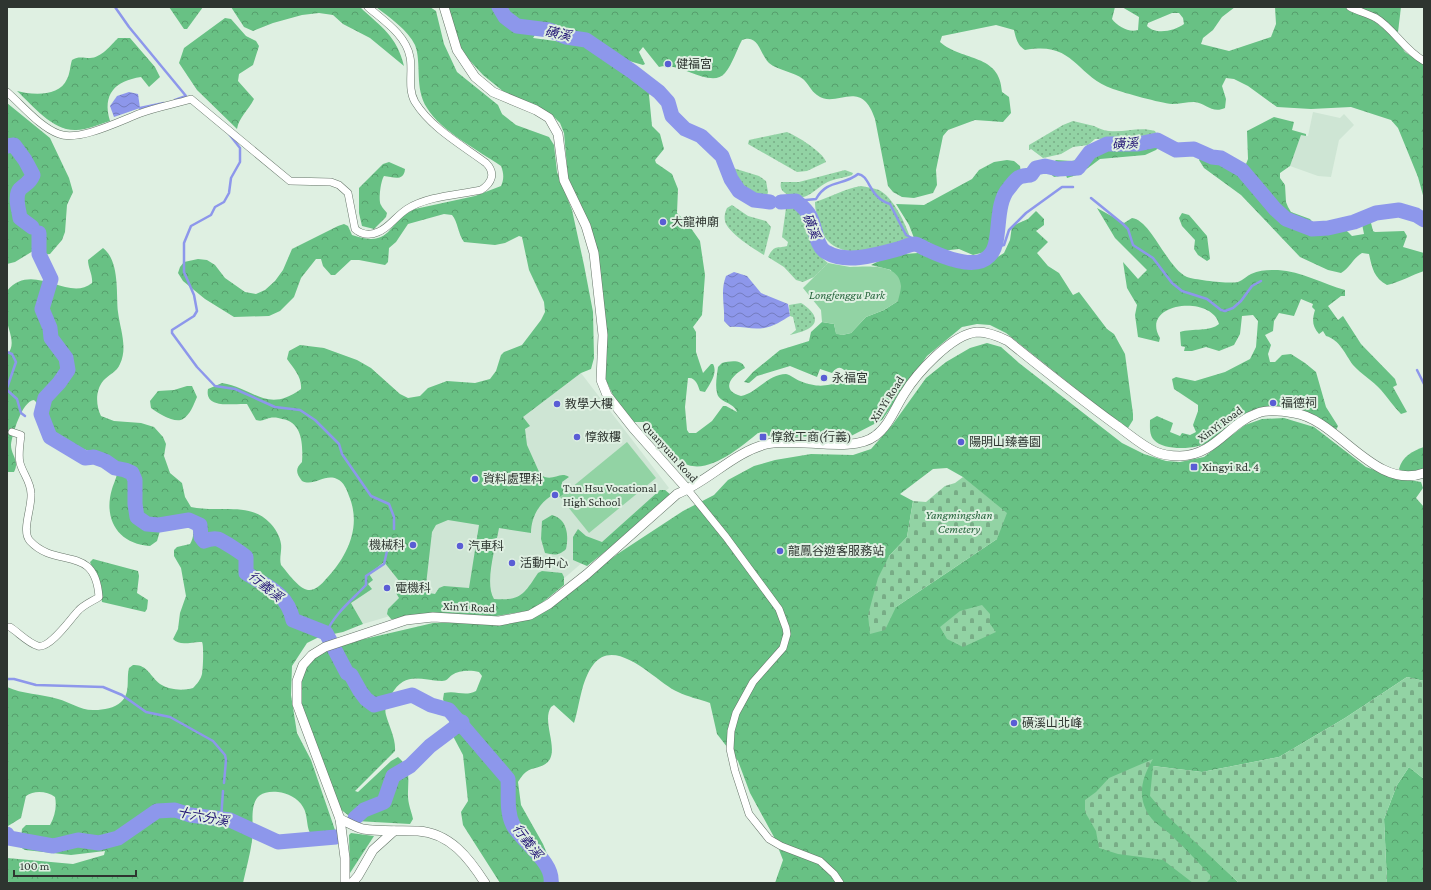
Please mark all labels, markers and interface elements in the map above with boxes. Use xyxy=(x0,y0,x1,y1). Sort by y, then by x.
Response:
water label: 磺溪 xyxy=(544,23,574,44)
place label: 健福宮 xyxy=(676,57,712,71)
marker: 健福宮 xyxy=(663,59,673,69)
water label: 磺溪 xyxy=(1112,135,1140,152)
water label: 磺溪 xyxy=(800,211,824,243)
place label: 大龍神廟 xyxy=(671,215,719,229)
marker: 大龍神廟 xyxy=(658,217,668,227)
park label: Longfenggu Park xyxy=(809,288,886,302)
place label: 永福宮 xyxy=(832,371,868,385)
marker: 永福宮 xyxy=(819,373,829,383)
street label: XinYi Road xyxy=(867,373,907,425)
place label: 福德祠 xyxy=(1281,396,1317,410)
place label: 教學大樓 xyxy=(565,397,613,411)
marker: 福德祠 xyxy=(1268,398,1278,408)
marker: 教學大樓 xyxy=(552,399,562,409)
street label: XinYi Road xyxy=(1195,403,1246,445)
street label: Quanyuan Road xyxy=(639,419,701,486)
place label: 惇敘樓 xyxy=(585,430,621,444)
place label: 惇敘工商(行義) xyxy=(771,430,851,444)
marker: 惇敘樓 xyxy=(572,432,582,442)
marker: 惇敘工商(行義) xyxy=(758,432,768,442)
place label: 陽明山臻善園 xyxy=(969,435,1041,449)
marker: 陽明山臻善園 xyxy=(956,437,966,447)
place label: Xingyi Rd. 4 xyxy=(1202,460,1259,474)
marker: Xingyi Rd. 4 xyxy=(1189,462,1199,472)
place label: 資料處理科 xyxy=(483,472,543,486)
marker: 資料處理科 xyxy=(470,474,480,484)
place label: Tun Hsu Vocational High School xyxy=(563,481,657,509)
marker: Tun Hsu Vocational High School xyxy=(550,490,560,500)
park label: Yangmingshan Cemetery xyxy=(925,508,993,536)
place label: 機械科 xyxy=(369,538,405,552)
place label: 汽車科 xyxy=(468,539,504,553)
marker: 機械科 xyxy=(408,540,418,550)
marker: 汽車科 xyxy=(455,541,465,551)
place label: 龍鳳谷遊客服務站 xyxy=(788,544,884,558)
marker: 龍鳳谷遊客服務站 xyxy=(775,546,785,556)
place label: 活動中心 xyxy=(520,556,568,570)
marker: 活動中心 xyxy=(507,558,517,568)
water label: 行義溪 xyxy=(246,568,287,606)
place label: 電機科 xyxy=(395,581,431,595)
marker: 電機科 xyxy=(382,583,392,593)
street label: XinYi Road xyxy=(443,599,496,615)
place label: 磺溪山北峰 xyxy=(1022,716,1082,730)
marker: 磺溪山北峰 xyxy=(1009,718,1019,728)
water label: 十六分溪 xyxy=(176,804,232,829)
water label: 行義溪 xyxy=(510,821,547,863)
scale bar xyxy=(14,852,136,878)
text: 100 m xyxy=(20,859,50,873)

